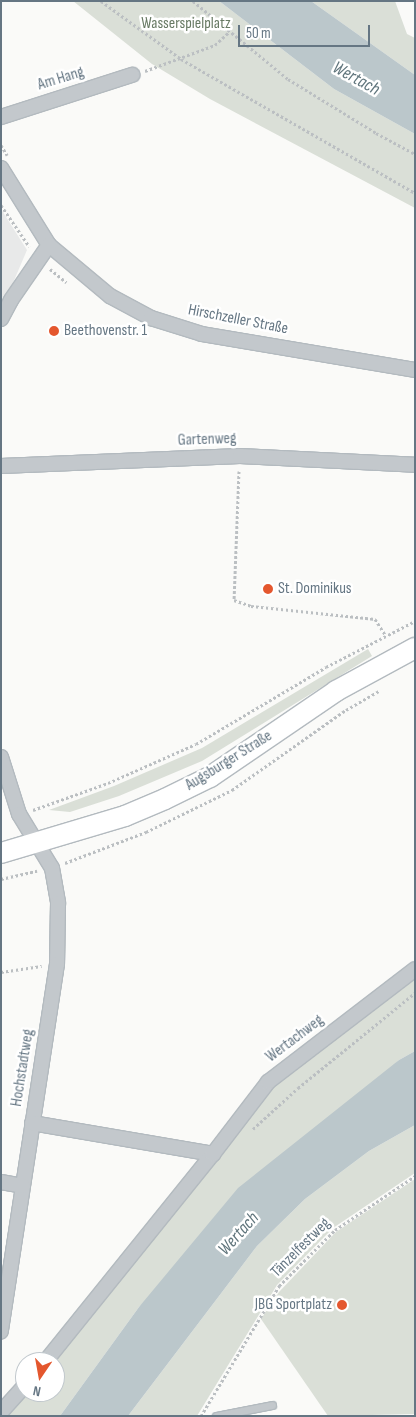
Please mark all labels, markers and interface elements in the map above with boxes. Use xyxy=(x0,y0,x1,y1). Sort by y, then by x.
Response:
park label: Wasserspielplatz xyxy=(141,14,231,34)
scale bar xyxy=(241,15,374,47)
text: 50 m xyxy=(246,24,271,43)
water label: Wertach xyxy=(329,57,383,101)
street label: Am Hang xyxy=(35,63,87,95)
street label: Hirschzeller Straße xyxy=(186,301,290,339)
place label: Beethovenstr. 1 xyxy=(64,321,147,341)
marker: Beethovenstr. 1 xyxy=(48,325,60,337)
street label: Gartenweg xyxy=(177,429,237,451)
place label: St. Dominikus xyxy=(278,579,352,599)
marker: St. Dominikus xyxy=(262,583,274,595)
street label: Augsburger Straße xyxy=(182,727,276,795)
street label: Wertachweg xyxy=(262,1011,328,1067)
street label: Hochstadtweg xyxy=(7,1028,39,1108)
water label: Wertach xyxy=(214,1208,264,1260)
street label: Tänzelfestweg xyxy=(267,1214,335,1282)
place label: JBG Sportplatz xyxy=(255,1295,332,1315)
marker: JBG Sportplatz xyxy=(336,1299,348,1311)
north arrow xyxy=(15,1352,65,1402)
text: N xyxy=(32,1382,42,1400)

